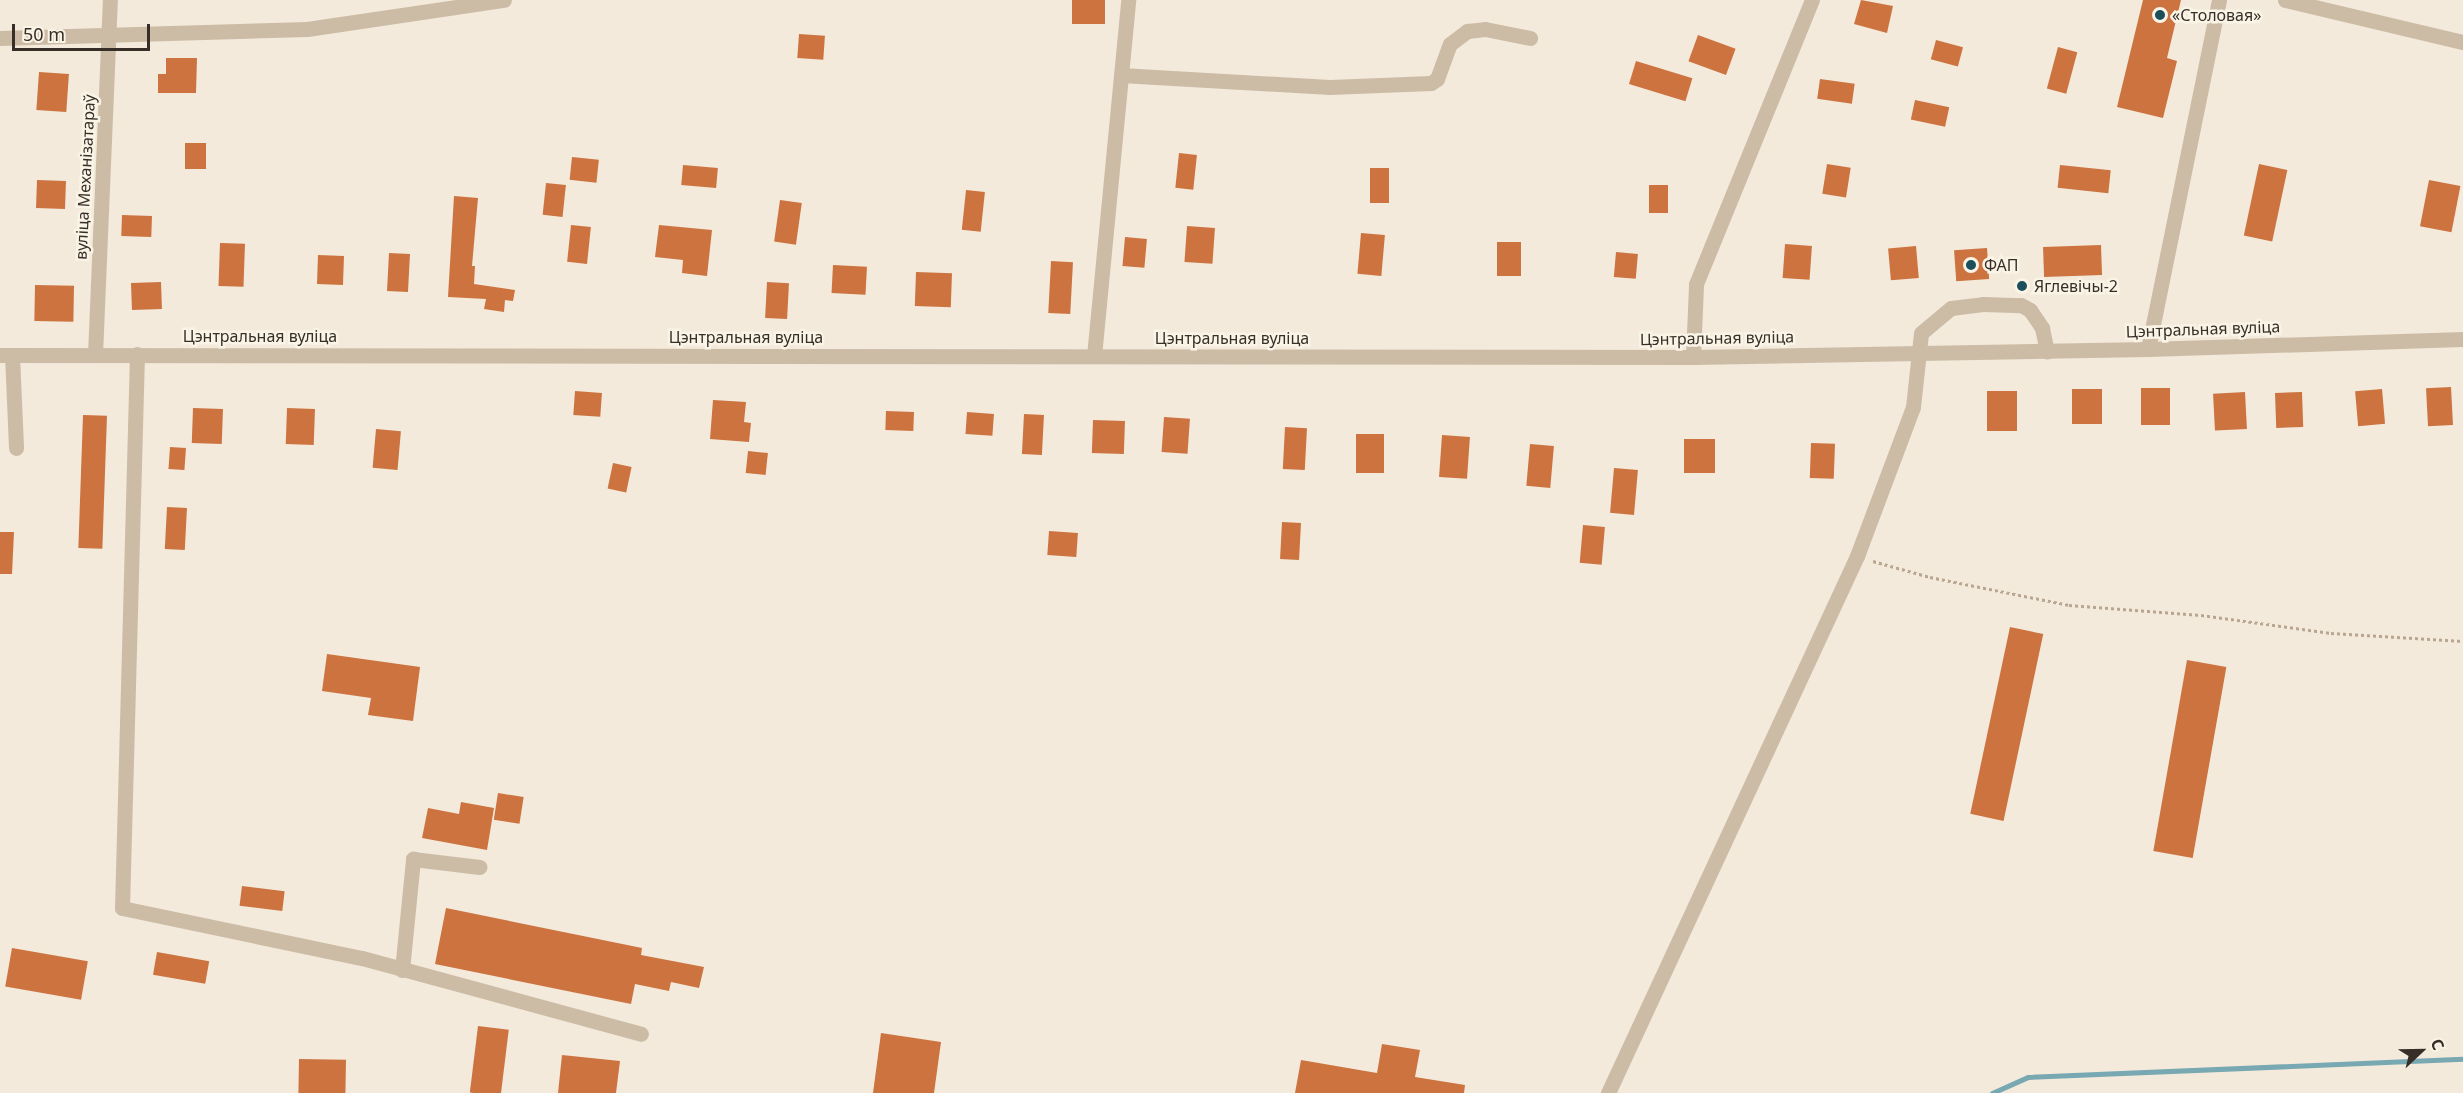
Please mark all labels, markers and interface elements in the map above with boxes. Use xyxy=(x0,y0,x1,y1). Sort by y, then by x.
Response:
place label: «Столовая» xyxy=(2172,5,2261,25)
marker: «Столовая» xyxy=(2153,8,2167,22)
scale bar xyxy=(15,12,153,50)
text: 50 m xyxy=(23,22,65,46)
street label: вуліца Механізатараў xyxy=(71,94,99,260)
place label: ФАП xyxy=(1984,255,2018,275)
marker: ФАП xyxy=(1962,256,1980,274)
place label: Яглевічы-2 xyxy=(2034,276,2118,296)
marker: Яглевічы-2 xyxy=(2015,279,2029,293)
street label: Цэнтральная вуліца xyxy=(2126,317,2280,341)
street label: Цэнтральная вуліца xyxy=(183,326,337,346)
street label: Цэнтральная вуліца xyxy=(669,327,823,347)
street label: Цэнтральная вуліца xyxy=(1640,327,1794,349)
street label: Цэнтральная вуліца xyxy=(1155,328,1309,348)
north arrow xyxy=(2391,1021,2451,1081)
text: С xyxy=(2426,1035,2450,1053)

